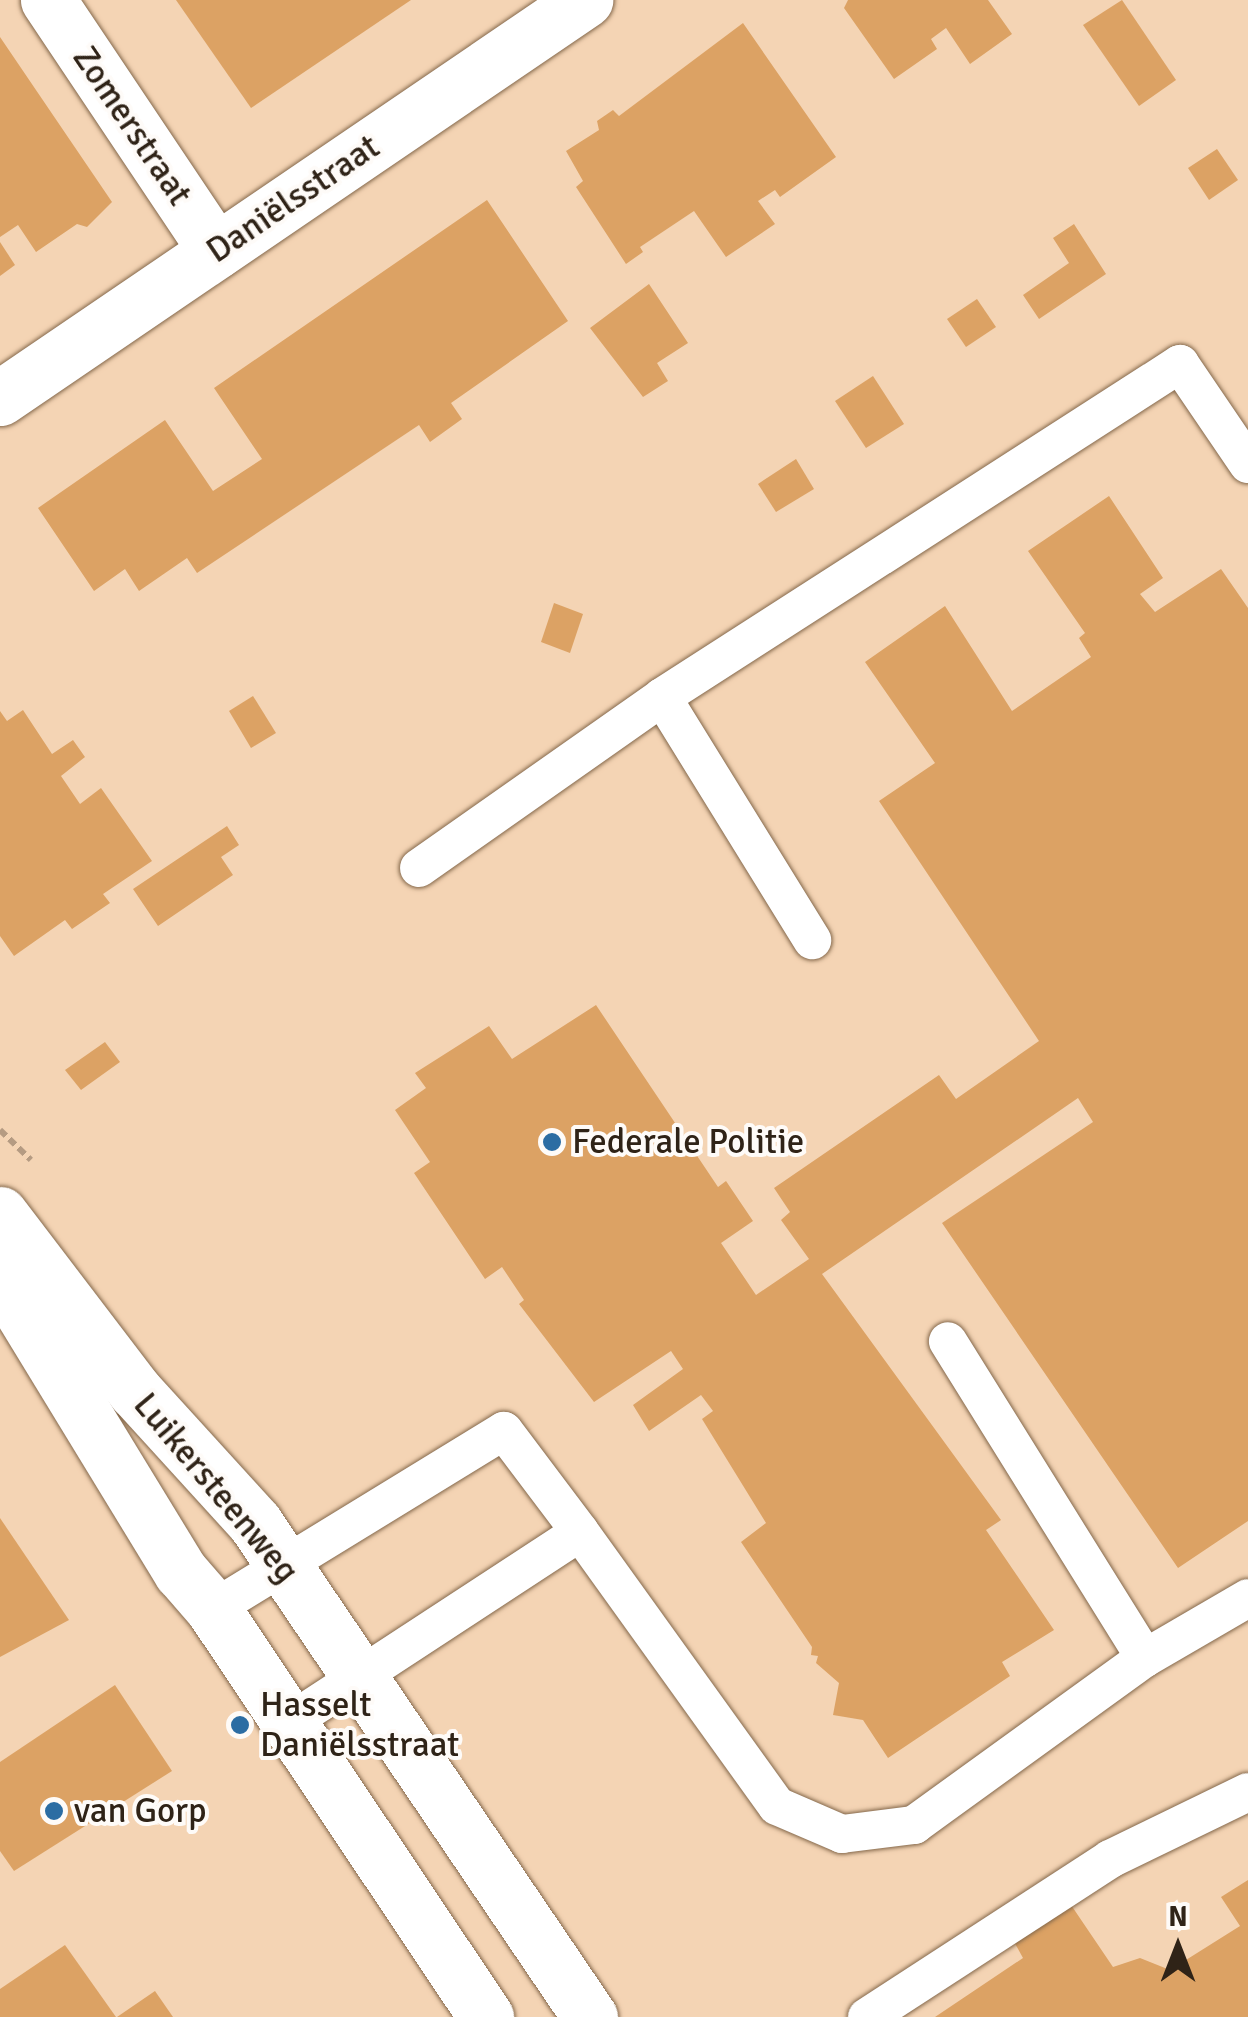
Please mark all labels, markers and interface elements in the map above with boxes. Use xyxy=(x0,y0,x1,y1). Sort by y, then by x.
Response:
street label: Zomerstraat xyxy=(63,38,201,214)
street label: Daniëlsstraat xyxy=(199,126,387,272)
place label: Federale Politie xyxy=(572,1121,804,1163)
marker: Federale Politie xyxy=(541,1131,563,1153)
street label: Luikersteenweg xyxy=(124,1385,308,1591)
place label: Hasselt Daniëlsstraat xyxy=(260,1684,459,1766)
marker: Hasselt Daniëlsstraat xyxy=(229,1714,251,1736)
place label: van Gorp xyxy=(74,1790,207,1832)
marker: van Gorp xyxy=(43,1800,65,1822)
north arrow xyxy=(1128,1897,1228,1997)
text: N xyxy=(1168,1900,1188,1934)

